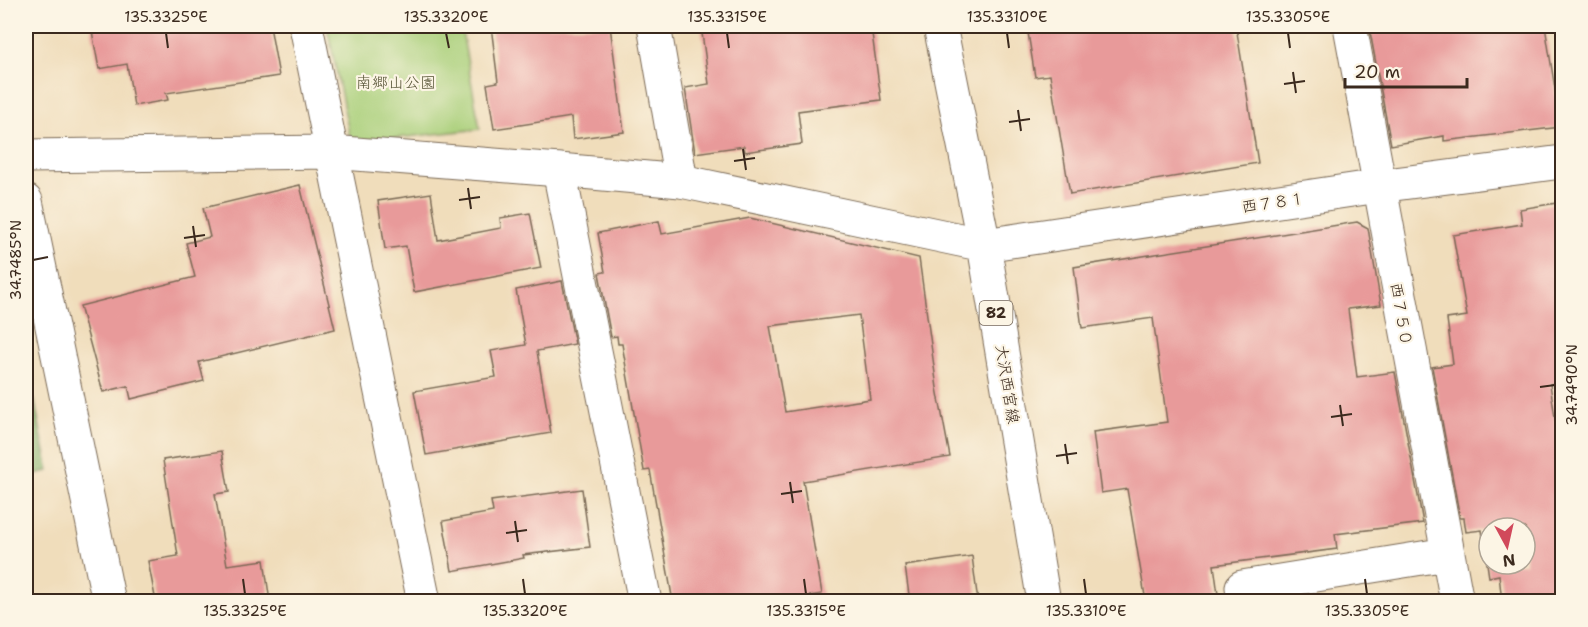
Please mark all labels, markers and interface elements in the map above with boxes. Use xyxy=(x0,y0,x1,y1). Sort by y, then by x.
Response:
text: 135.3325°E xyxy=(124,7,208,27)
text: 135.3320°E xyxy=(404,7,488,27)
text: 135.3315°E xyxy=(687,7,767,27)
text: 135.3310°E xyxy=(967,7,1047,27)
text: 135.3305°E xyxy=(1246,7,1330,27)
scale bar xyxy=(1345,51,1466,89)
text: 20 m xyxy=(1354,60,1400,84)
park label: 南郷山公園 xyxy=(356,72,436,93)
street label: 西７８１ xyxy=(1240,188,1306,217)
text: 34.7485°N xyxy=(6,220,26,300)
street label: 西７５０ xyxy=(1386,281,1417,347)
road number: 82 xyxy=(980,301,1012,325)
street label: 大沢西宮線 xyxy=(991,343,1024,425)
text: 34.7490°N xyxy=(1562,344,1582,426)
north arrow xyxy=(1477,516,1537,576)
text: N xyxy=(1501,549,1517,572)
text: 135.3325°E xyxy=(203,601,287,621)
text: 135.3320°E xyxy=(483,601,567,621)
text: 135.3315°E xyxy=(766,601,846,621)
text: 135.3310°E xyxy=(1046,601,1126,621)
text: 135.3305°E xyxy=(1325,601,1409,621)

